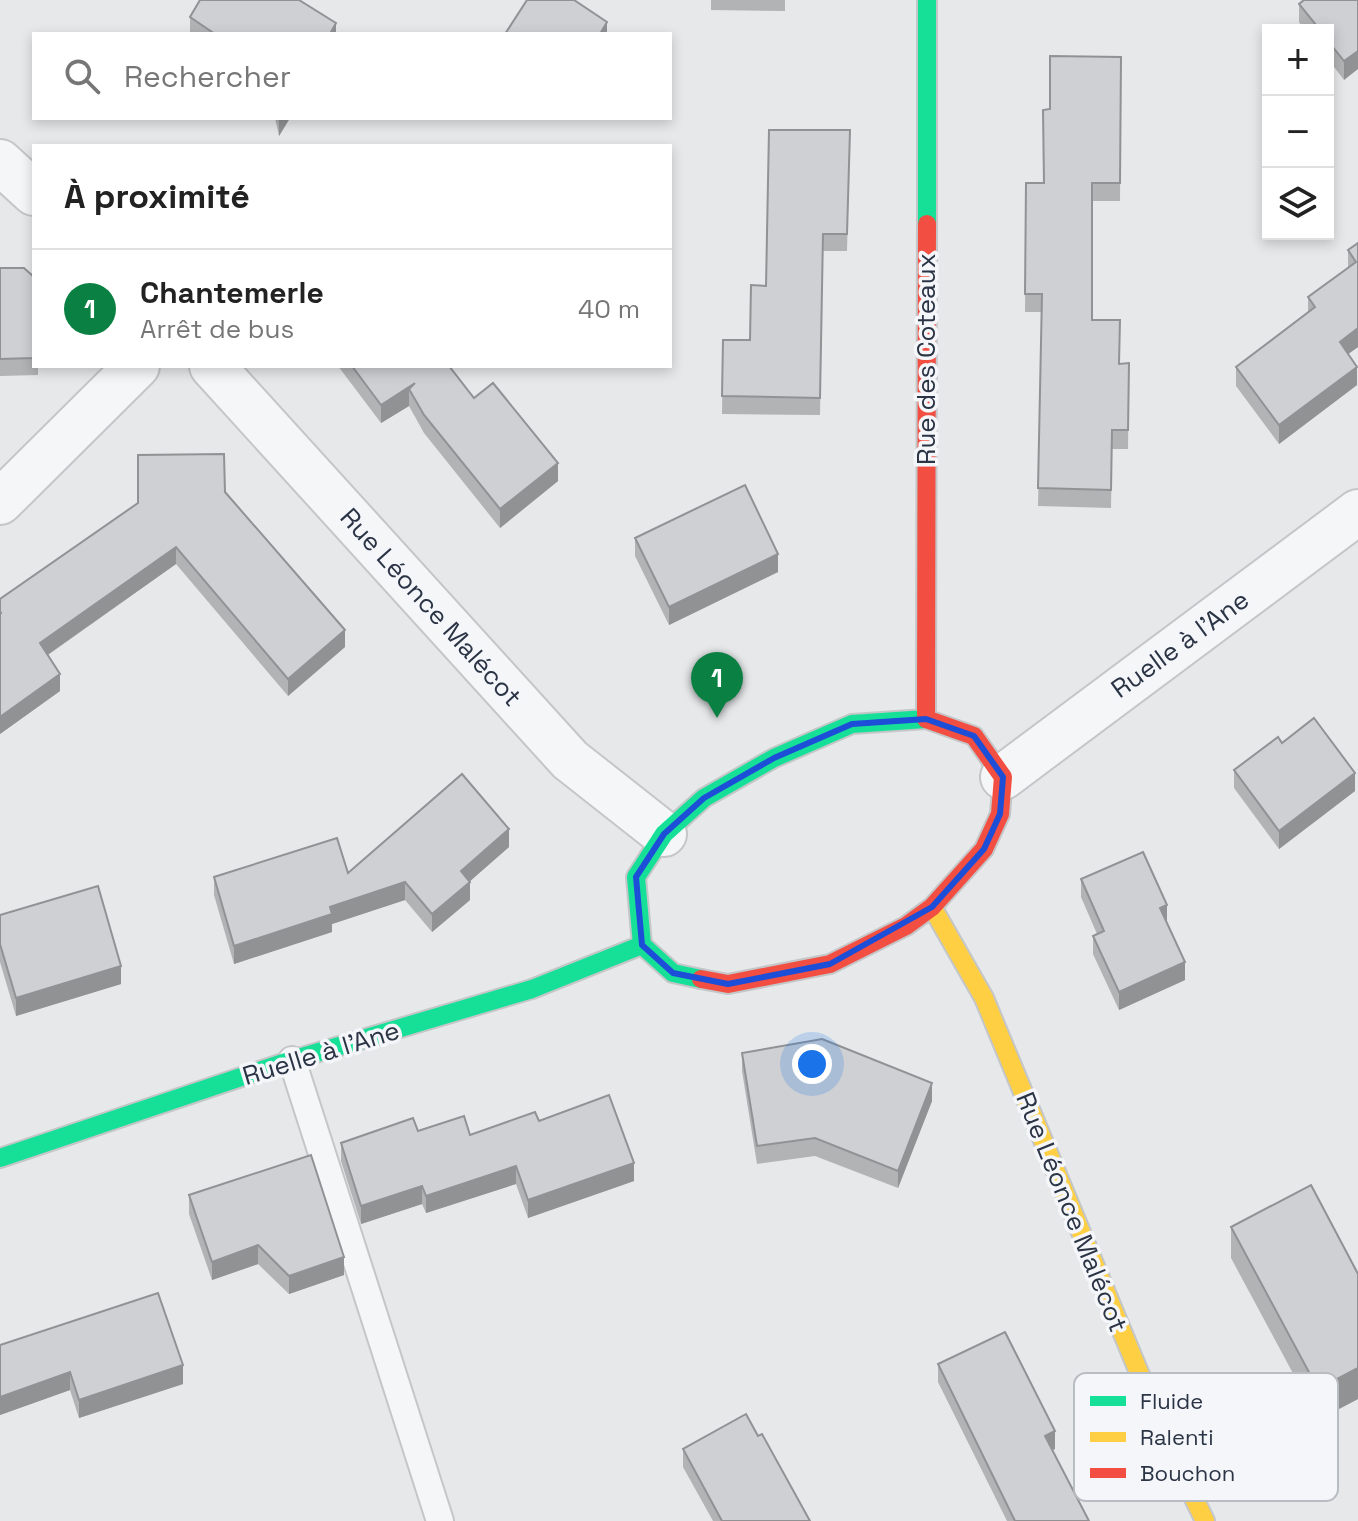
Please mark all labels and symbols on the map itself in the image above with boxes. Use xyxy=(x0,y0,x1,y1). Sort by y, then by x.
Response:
street label: Rue des Coteaux xyxy=(909,253,943,465)
street label: Rue Léonce Malécot xyxy=(333,501,529,713)
street label: Ruelle à l'Ane xyxy=(1104,582,1256,706)
pin: 1 xyxy=(691,652,743,718)
street label: Ruelle à l'Ane xyxy=(238,1013,404,1093)
your location xyxy=(792,1044,832,1084)
street label: Rue Léonce Malécot xyxy=(1008,1087,1136,1337)
legend xyxy=(1074,1373,1338,1501)
text: Fluide xyxy=(1140,1387,1203,1415)
text: Ralenti xyxy=(1140,1423,1214,1451)
text: Bouchon xyxy=(1140,1459,1235,1487)

